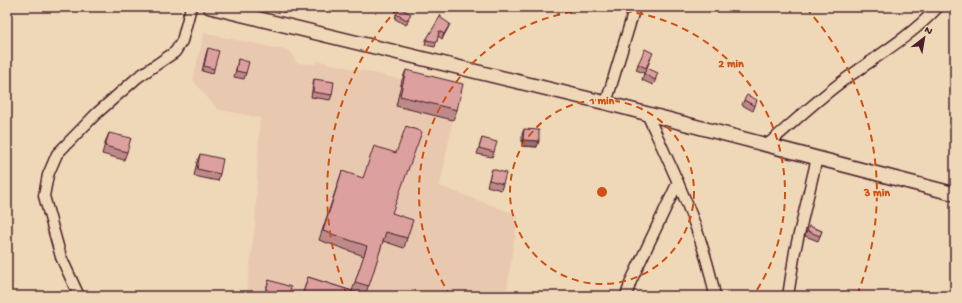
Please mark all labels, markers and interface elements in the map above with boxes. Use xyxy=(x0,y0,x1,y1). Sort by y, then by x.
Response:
north arrow xyxy=(904,18,944,58)
text: N xyxy=(922,24,934,38)
text: 2 min xyxy=(718,58,744,72)
text: 1 min xyxy=(589,95,615,109)
centre of rings xyxy=(595,185,609,199)
text: 3 min xyxy=(863,187,890,201)

